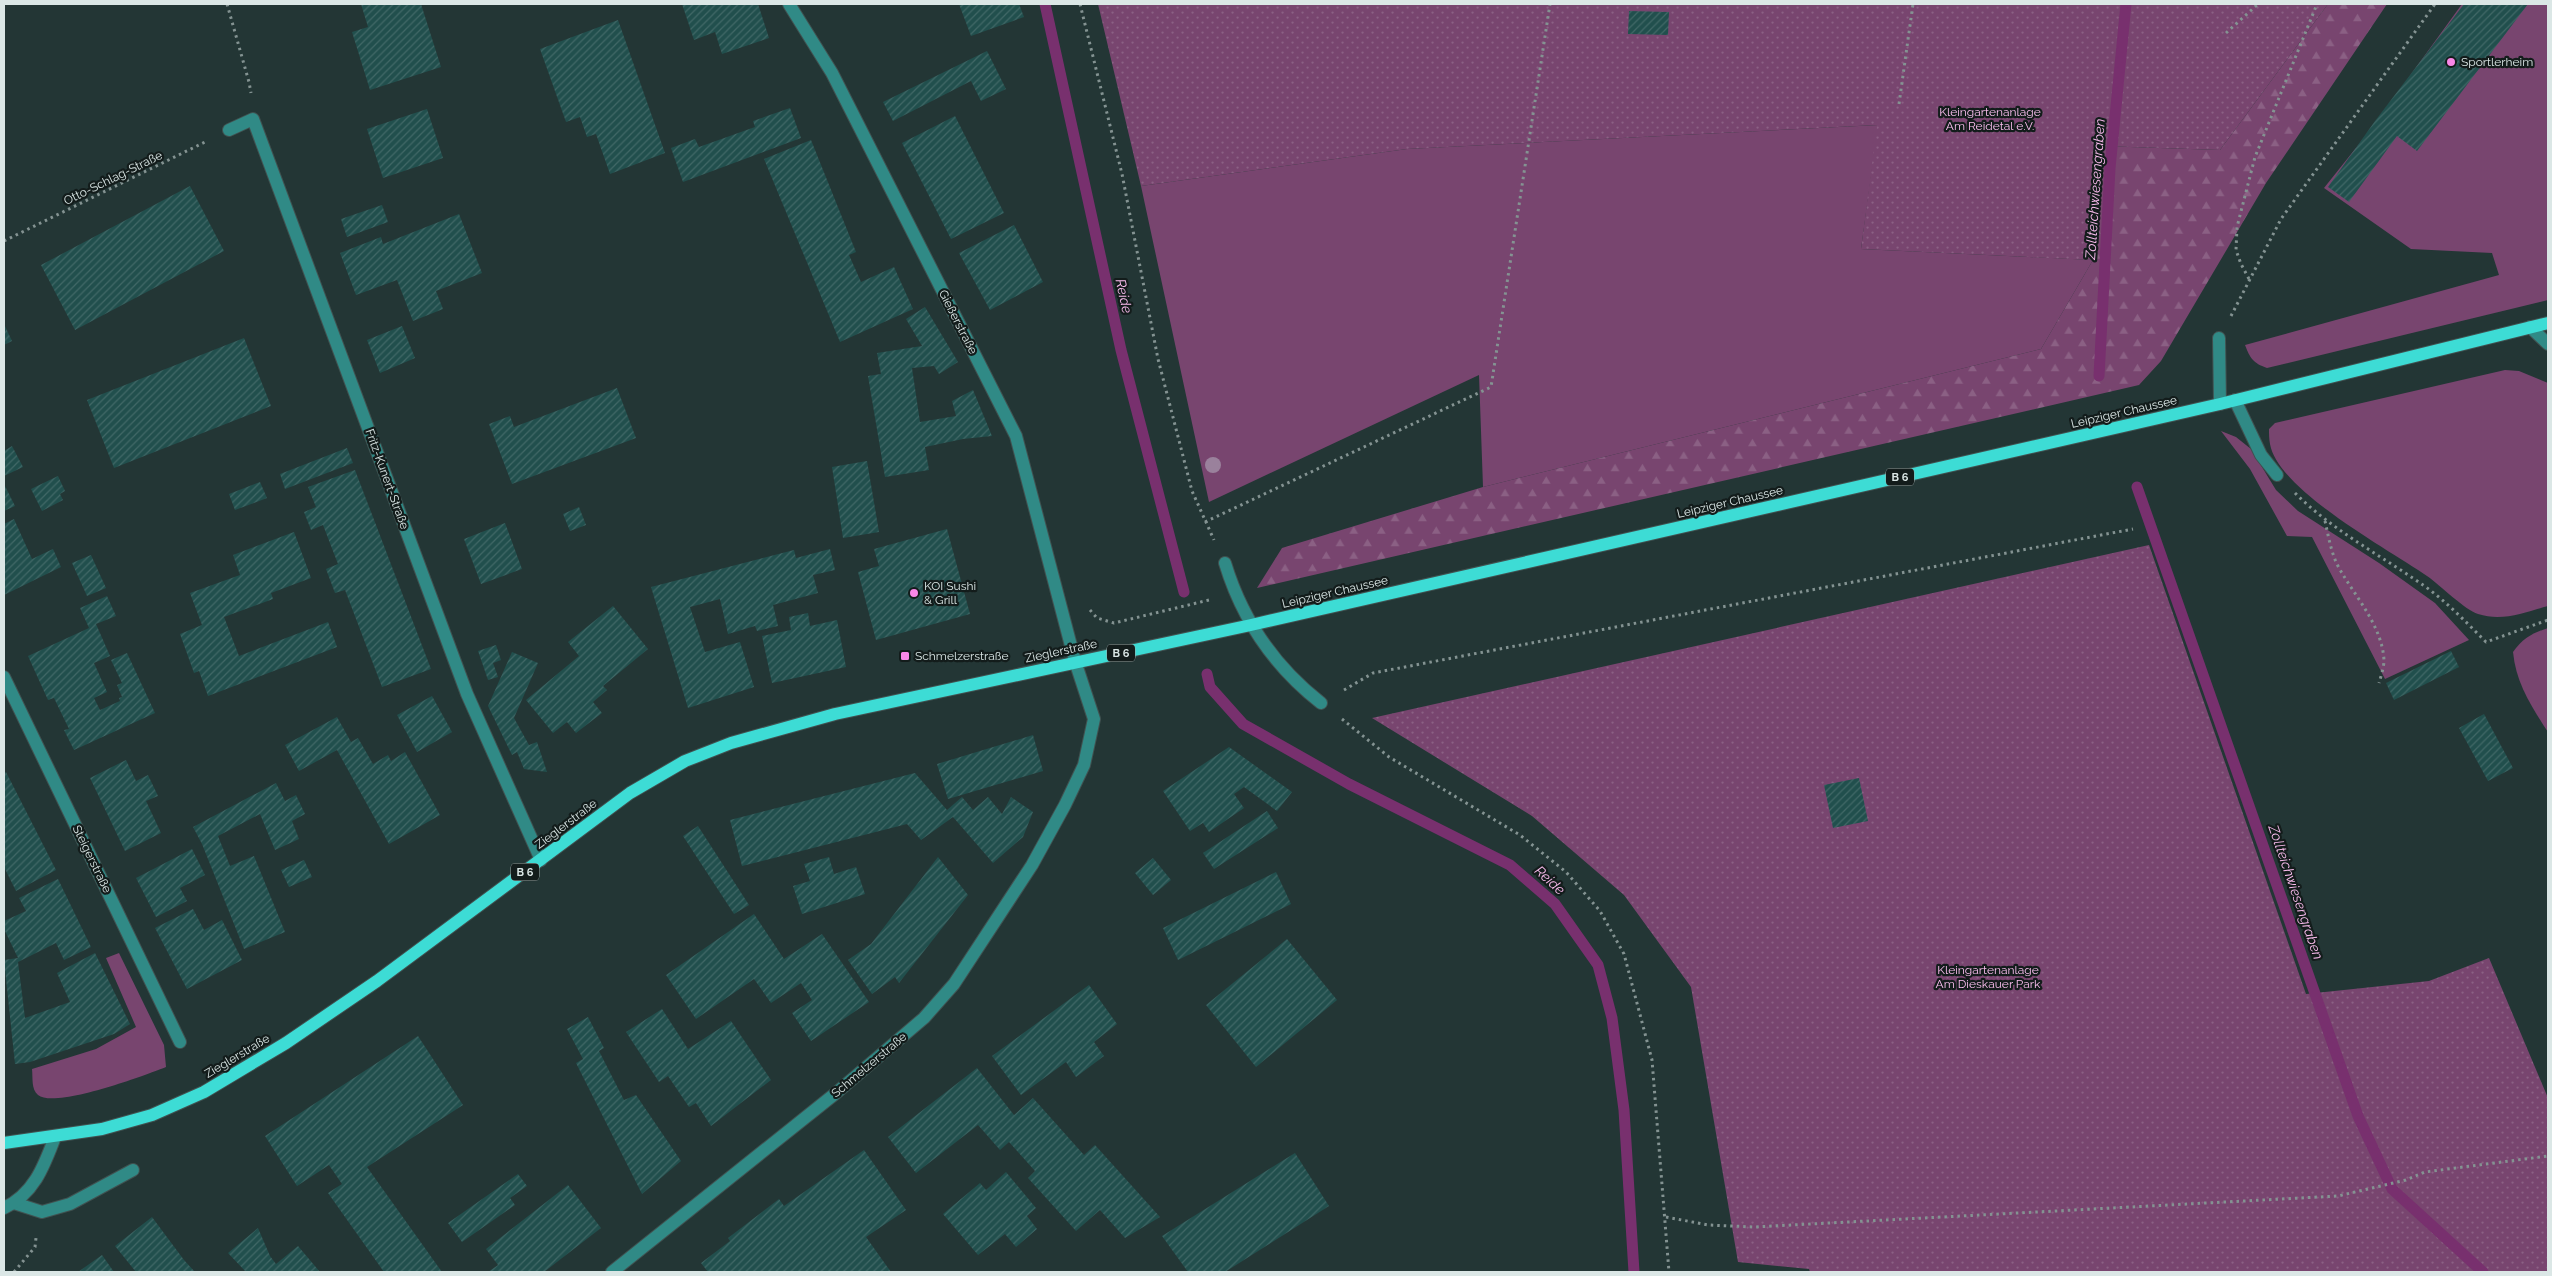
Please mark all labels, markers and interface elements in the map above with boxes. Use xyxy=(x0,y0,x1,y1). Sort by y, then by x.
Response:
place label: Sportlerheim xyxy=(2461,55,2533,69)
marker: Sportlerheim xyxy=(2445,56,2457,68)
park label: Kleingartenanlage Am Reidetal e.V. xyxy=(1939,105,2041,133)
water label: Zollteichwiesengraben xyxy=(2082,118,2108,261)
street label: Otto-Schlag-Straße xyxy=(61,148,165,208)
water label: Reide xyxy=(1113,277,1136,315)
street label: Gießerstraße xyxy=(936,287,980,357)
street label: Leipziger Chaussee xyxy=(2070,393,2178,431)
street label: Fritz-Kunert-Straße xyxy=(362,427,412,531)
road number: B 6 xyxy=(1886,468,1914,486)
street label: Leipziger Chaussee xyxy=(1676,483,1784,521)
street label: Leipziger Chaussee xyxy=(1281,573,1389,611)
place label: KOI Sushi & Grill xyxy=(924,579,976,607)
marker: KOI Sushi & Grill xyxy=(908,587,920,599)
street label: Zieglerstraße xyxy=(1024,637,1098,665)
road number: B 6 xyxy=(1107,644,1135,661)
place label: Schmelzerstraße xyxy=(915,649,1008,663)
marker: Schmelzerstraße xyxy=(899,650,911,662)
street label: Zieglerstraße xyxy=(532,796,600,852)
water label: Zollteichwiesengraben xyxy=(2265,822,2327,962)
street label: Steigerstraße xyxy=(70,823,114,895)
water label: Reide xyxy=(1532,862,1569,898)
road number: B 6 xyxy=(511,864,539,880)
park label: Kleingartenanlage Am Dieskauer Park xyxy=(1936,963,2041,991)
street label: Schmelzerstraße xyxy=(829,1030,909,1100)
street label: Zieglerstraße xyxy=(202,1031,272,1081)

